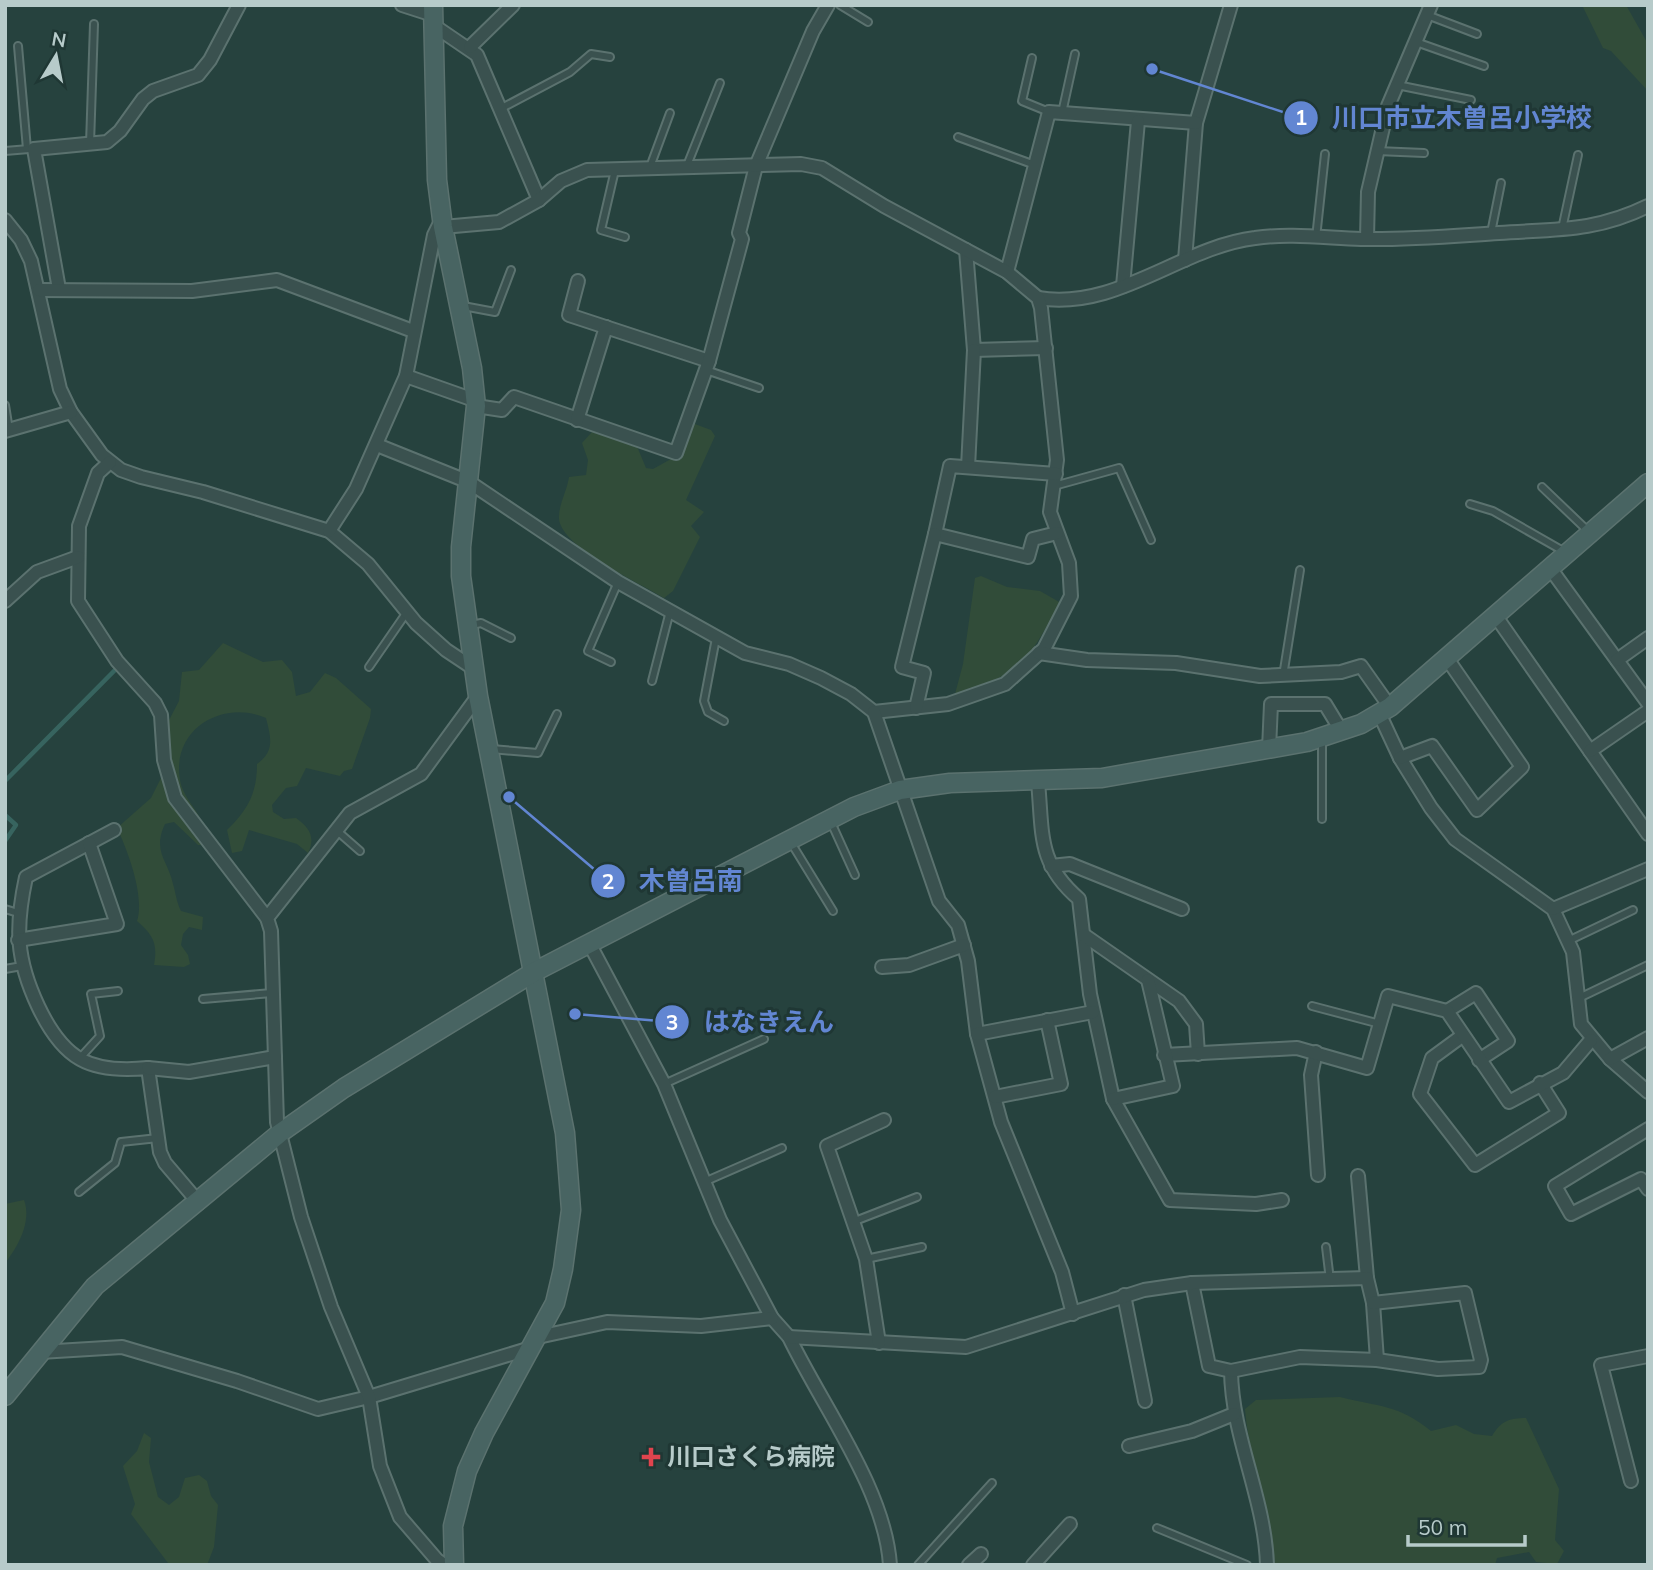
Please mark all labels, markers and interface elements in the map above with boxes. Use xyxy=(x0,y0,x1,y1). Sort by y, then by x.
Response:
north arrow xyxy=(21,21,91,91)
text: N xyxy=(50,26,68,52)
callout: 川口市立木曽呂小学校 xyxy=(1283,94,1606,141)
text: 川口市立木曽呂小学校 xyxy=(1332,101,1592,134)
text: 1 xyxy=(1295,104,1307,130)
callout: 木曽呂南 xyxy=(590,858,757,905)
text: 木曽呂南 xyxy=(639,864,743,897)
text: 2 xyxy=(602,868,614,894)
callout: はなきえん xyxy=(655,999,848,1046)
text: はなきえん xyxy=(704,1005,834,1038)
text: 3 xyxy=(666,1009,678,1035)
place label: 川口さくら病院 xyxy=(667,1441,835,1471)
marker: 川口さくら病院 xyxy=(641,1447,661,1467)
scale bar xyxy=(1408,1504,1525,1548)
text: 50 m xyxy=(1418,1514,1467,1540)

